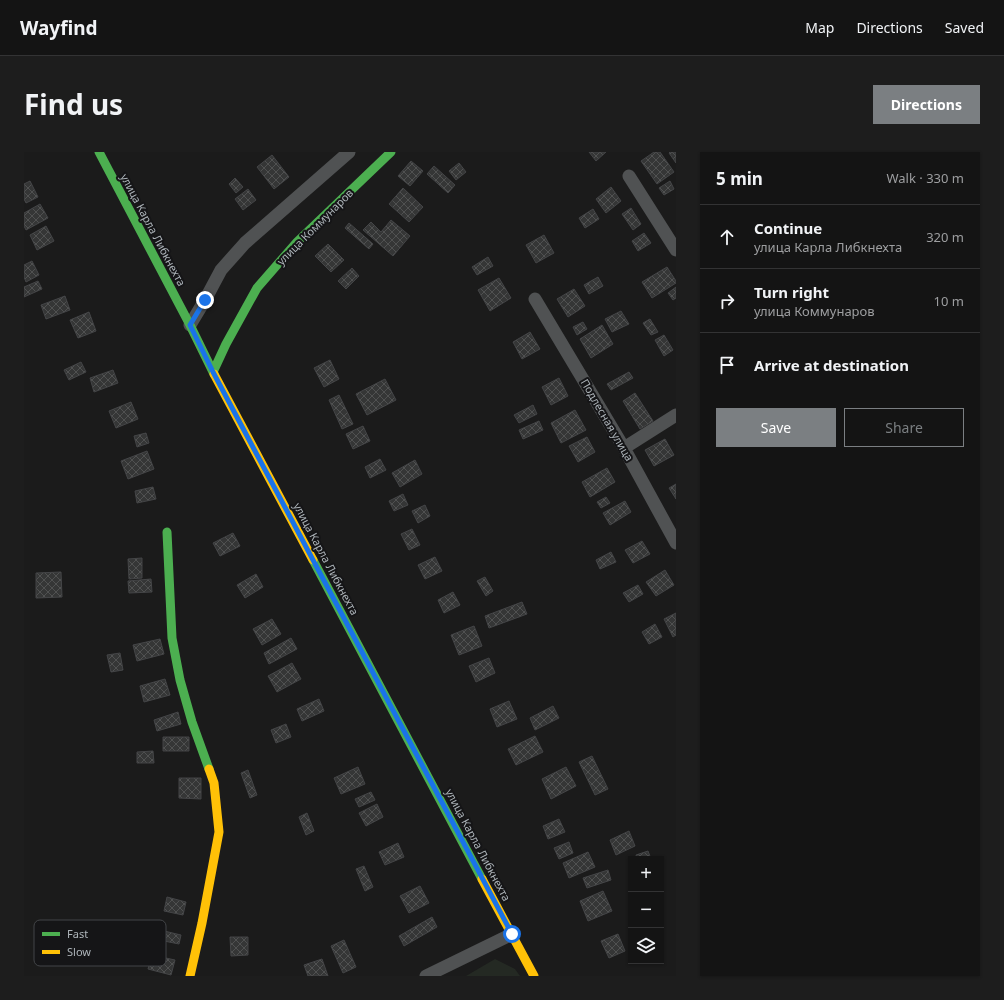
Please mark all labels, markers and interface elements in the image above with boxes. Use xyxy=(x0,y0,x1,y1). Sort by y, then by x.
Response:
text: Wayfind xyxy=(20,15,98,41)
text: Map xyxy=(805,18,834,37)
text: Directions xyxy=(856,18,923,37)
text: Saved xyxy=(945,18,984,37)
text: Find us xyxy=(24,85,123,123)
button: Directions xyxy=(873,85,980,124)
text: 5 min xyxy=(716,167,763,190)
text: Walk · 330 m xyxy=(886,169,964,187)
street label: улица Карла Либкнехта xyxy=(117,171,190,289)
street label: улица Коммунаров xyxy=(273,185,356,268)
text: Continue xyxy=(754,218,822,238)
icon: ahead xyxy=(716,226,738,248)
text: 320 m xyxy=(926,228,964,246)
text: улица Карла Либкнехта xyxy=(754,238,902,256)
text: Turn right xyxy=(754,282,829,302)
icon: right xyxy=(716,290,738,312)
route end xyxy=(196,291,214,309)
text: 10 m xyxy=(934,292,964,310)
text: улица Коммунаров xyxy=(754,302,875,320)
icon: arrive xyxy=(716,354,738,376)
text: Arrive at destination xyxy=(754,355,909,375)
street label: Подлесная улица xyxy=(578,376,637,464)
button: Save xyxy=(716,408,836,447)
button: Share xyxy=(844,408,964,447)
street label: улица Карла Либкнехта xyxy=(290,500,363,618)
street label: улица Карла Либкнехта xyxy=(442,786,515,904)
map controls xyxy=(628,856,664,964)
button: + xyxy=(628,856,664,892)
button: − xyxy=(628,892,664,928)
legend xyxy=(34,920,166,966)
route start xyxy=(503,925,521,943)
text: Fast xyxy=(67,926,88,941)
button: layers xyxy=(628,928,664,964)
text: Slow xyxy=(67,944,91,959)

